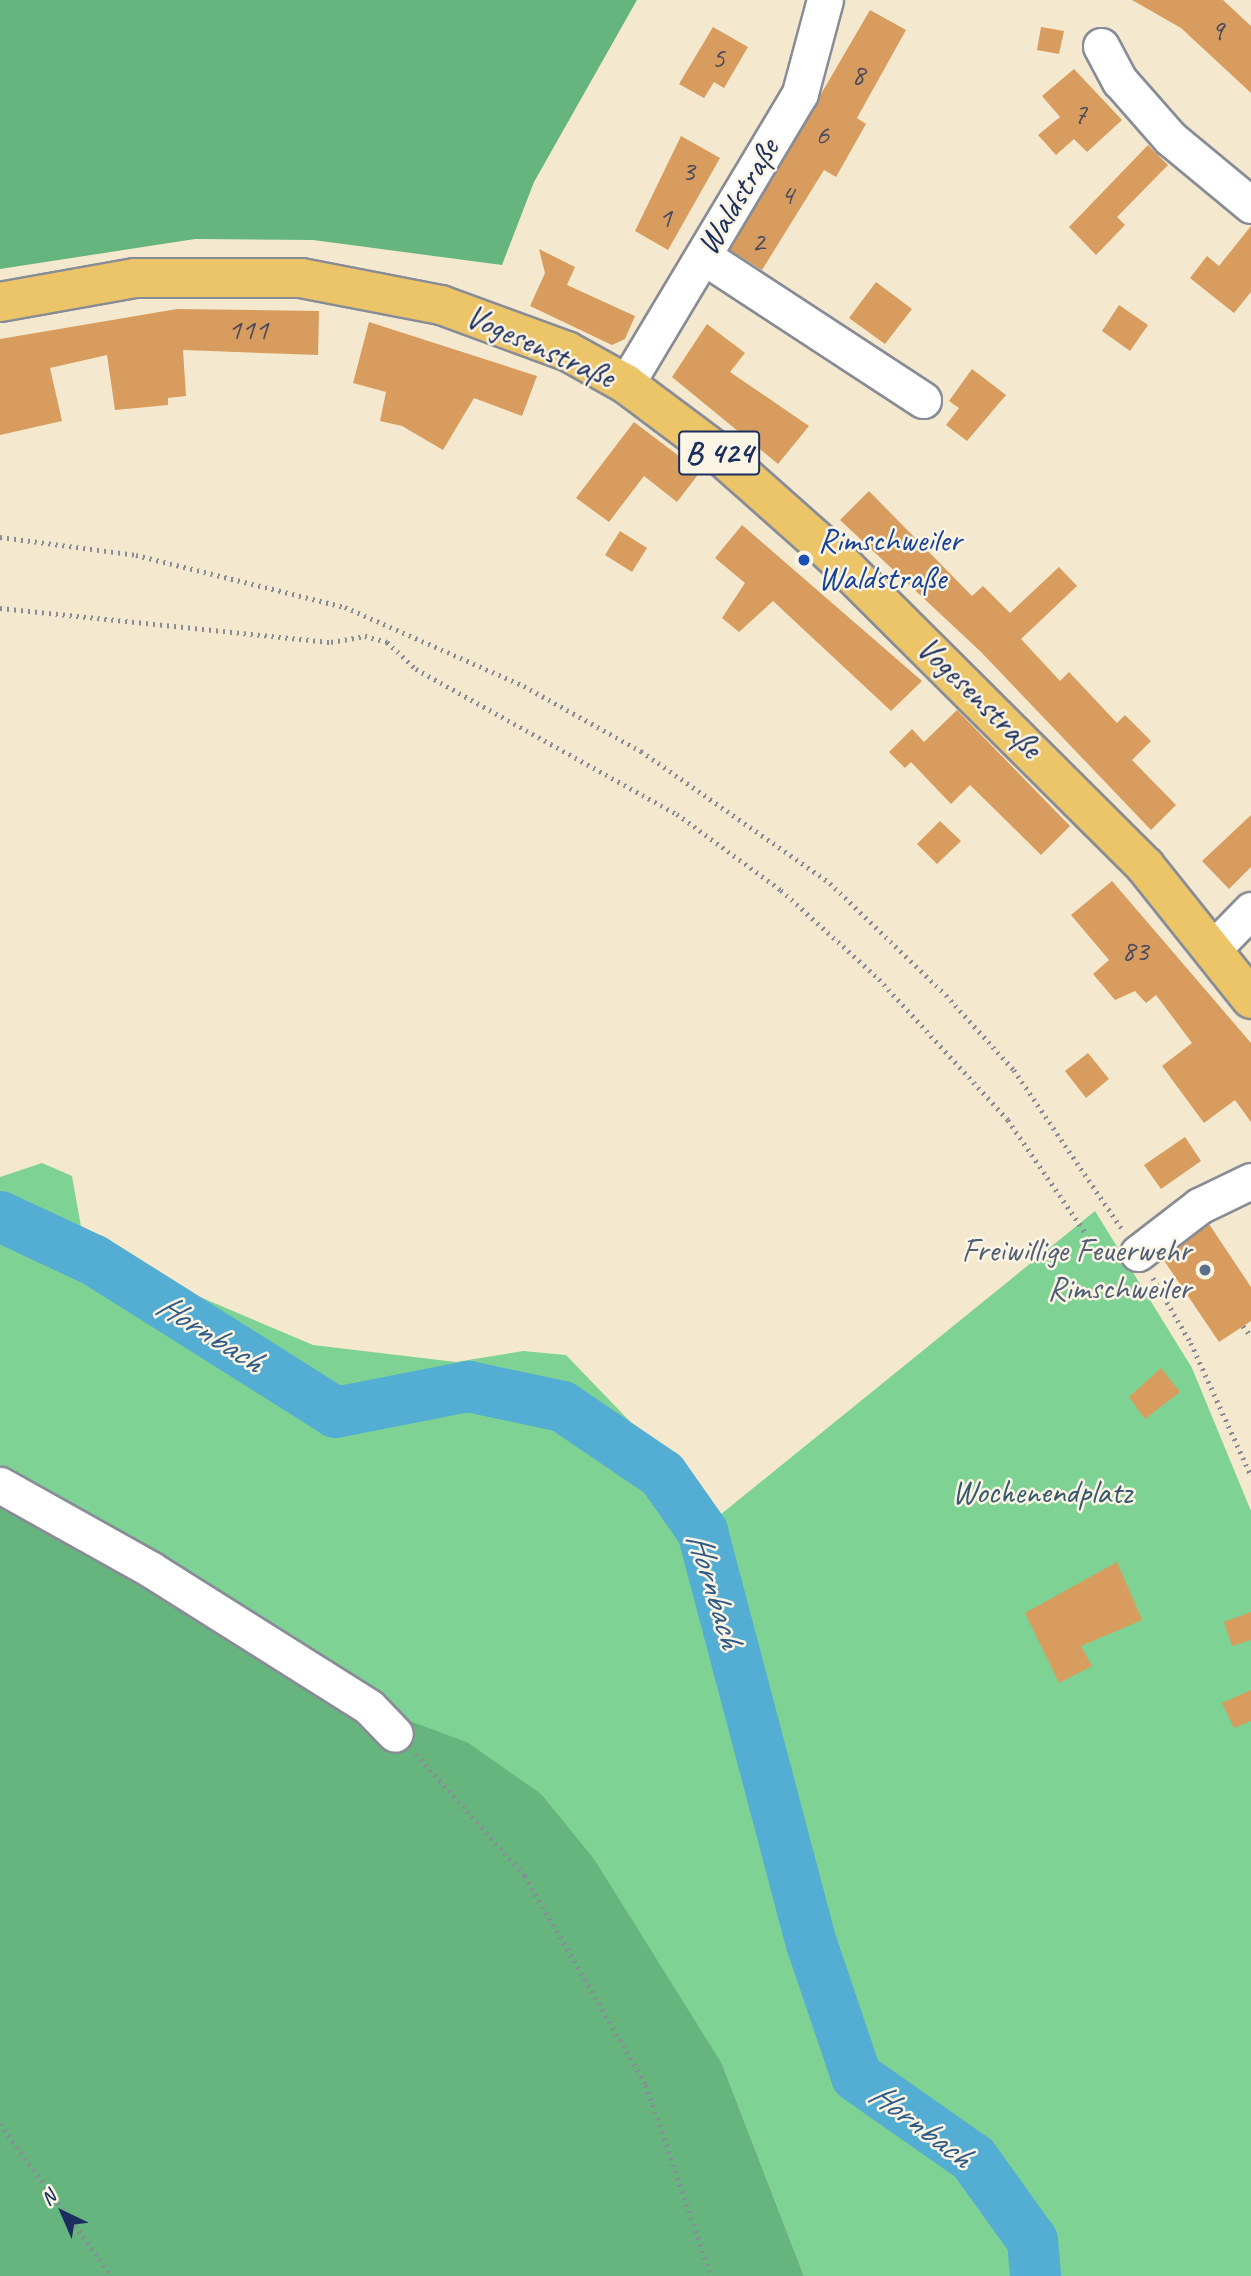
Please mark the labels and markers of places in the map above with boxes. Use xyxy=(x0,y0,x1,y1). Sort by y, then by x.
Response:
place label: Rimschweiler Waldstraße xyxy=(818,521,961,599)
marker: Rimschweiler Waldstraße xyxy=(796,552,812,568)
place label: Freiwillige Feuerwehr Rimschweiler xyxy=(962,1231,1191,1309)
marker: Freiwillige Feuerwehr Rimschweiler xyxy=(1197,1262,1213,1278)

